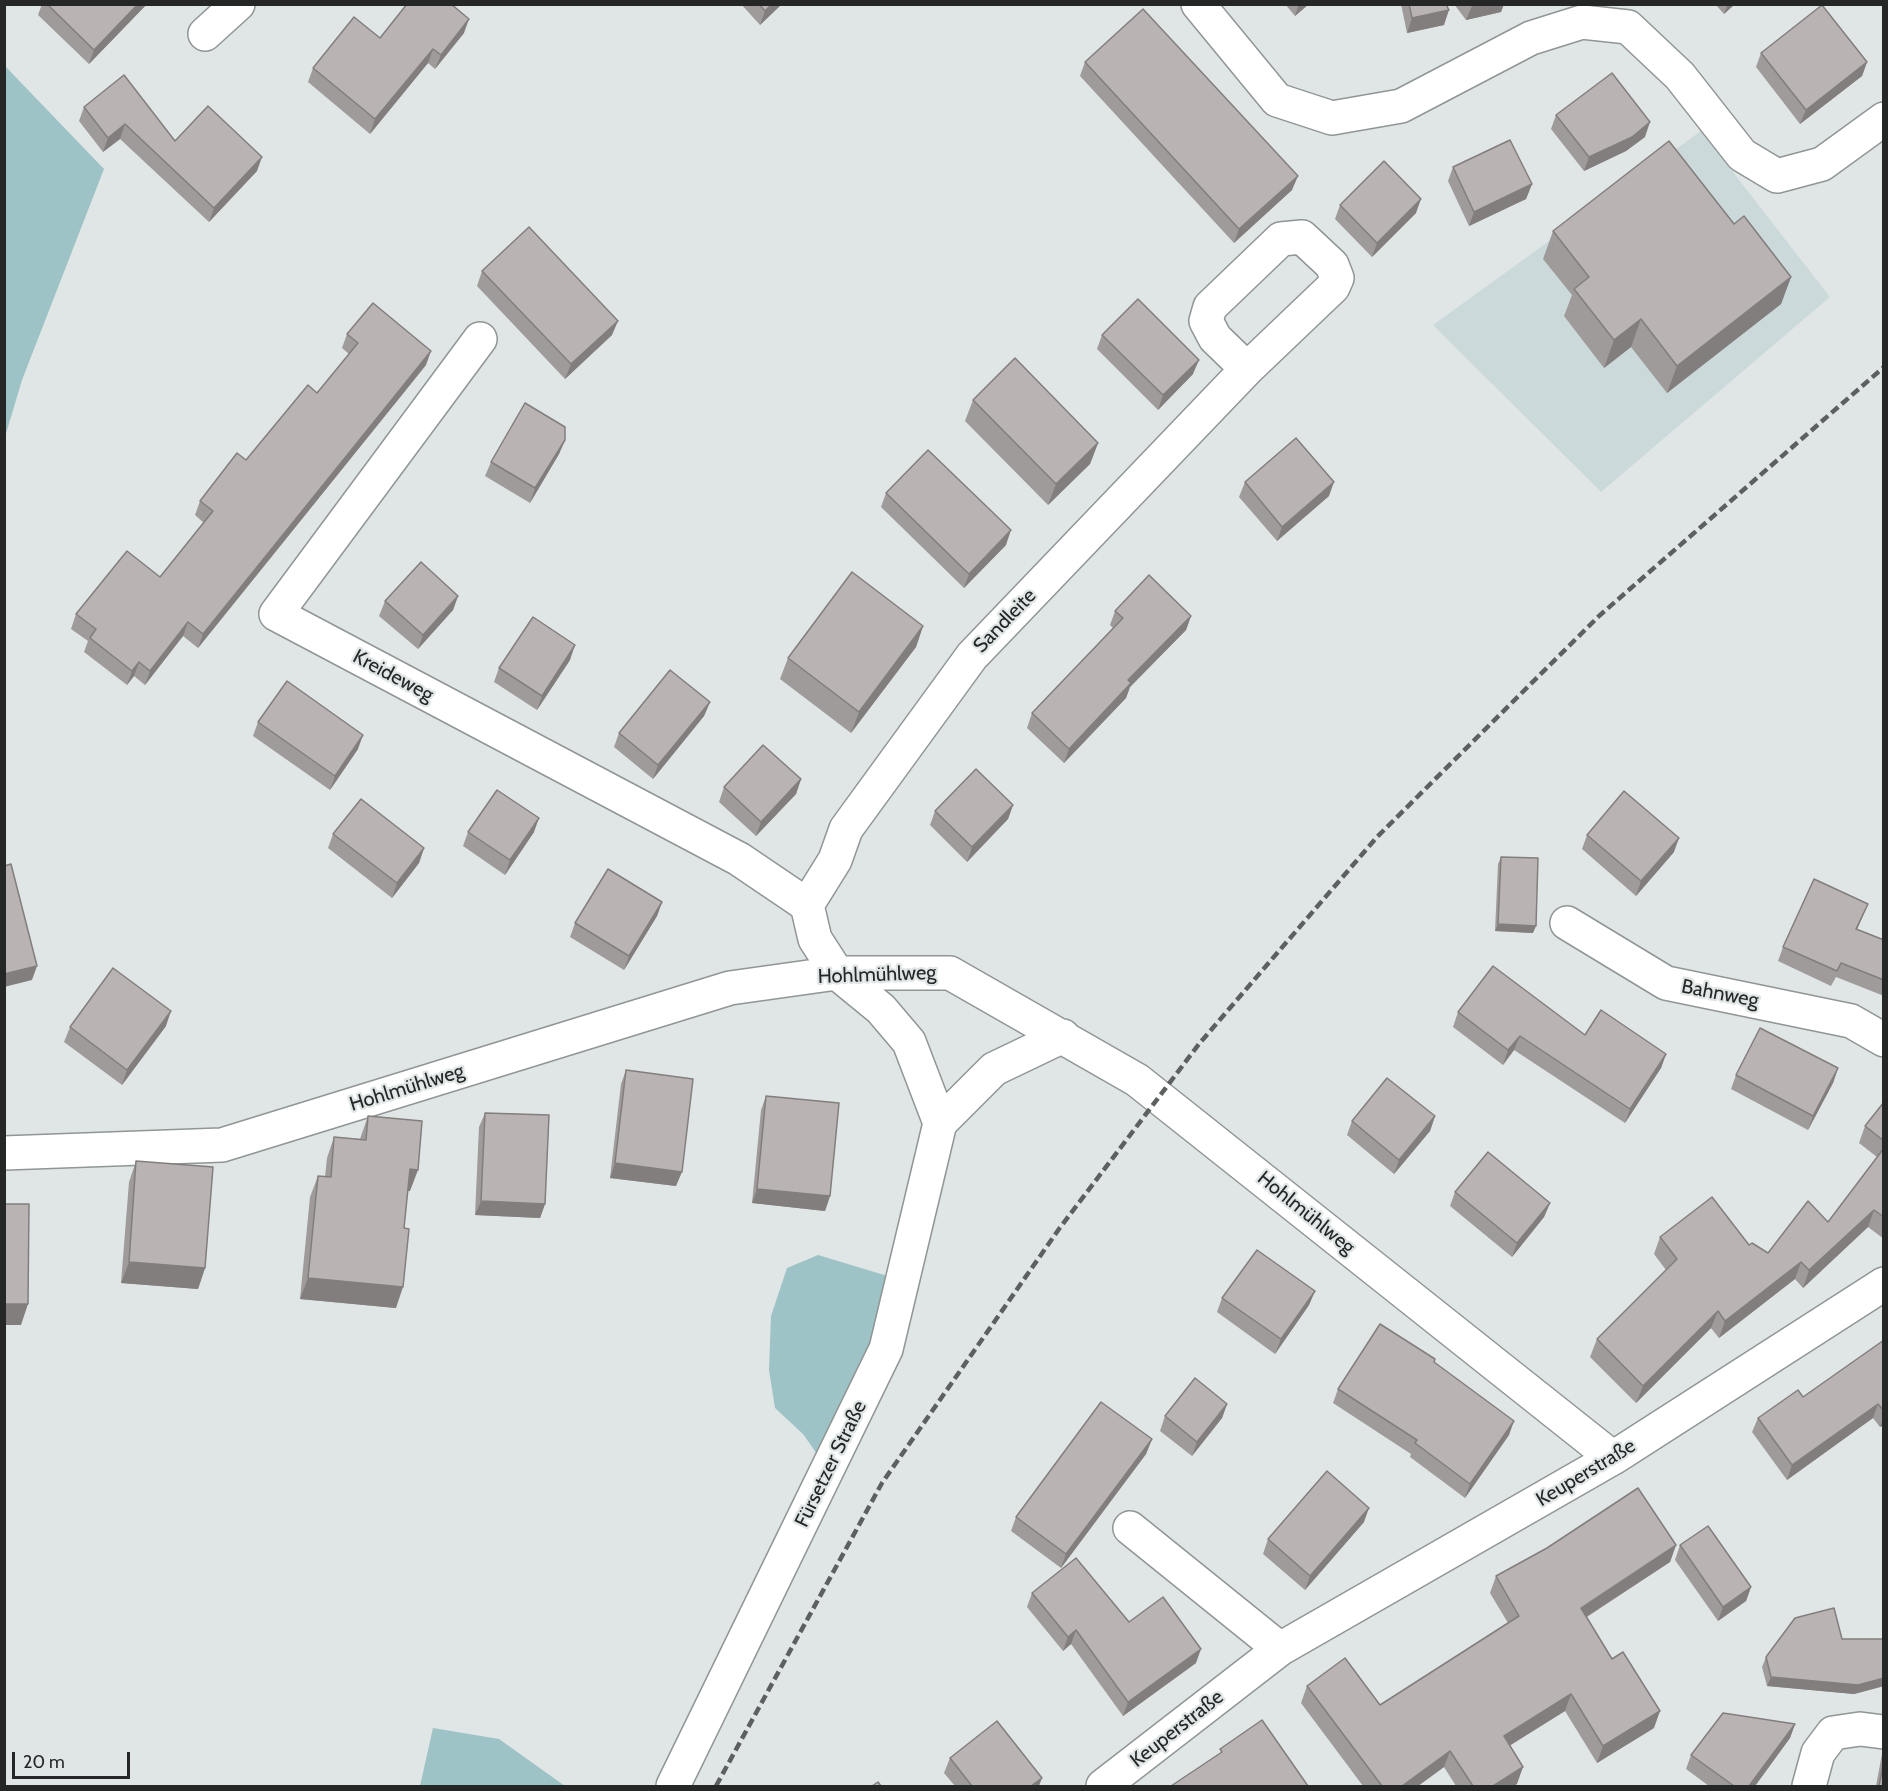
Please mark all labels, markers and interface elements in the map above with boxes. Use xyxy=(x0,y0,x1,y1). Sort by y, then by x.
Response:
street label: Sandleite xyxy=(969,584,1041,658)
street label: Kreideweg xyxy=(349,645,437,707)
street label: Hohlmühlweg xyxy=(817,961,937,989)
street label: Bahnweg xyxy=(1679,975,1761,1013)
street label: Hohlmühlweg xyxy=(347,1059,467,1117)
street label: Hohlmühlweg xyxy=(1252,1166,1360,1260)
street label: Fürsetzer Straße xyxy=(790,1397,872,1531)
street label: Keuperstraße xyxy=(1532,1434,1640,1512)
street label: Keuperstraße xyxy=(1126,1685,1228,1773)
scale bar xyxy=(15,1740,134,1778)
text: 20 m xyxy=(23,1751,65,1773)

